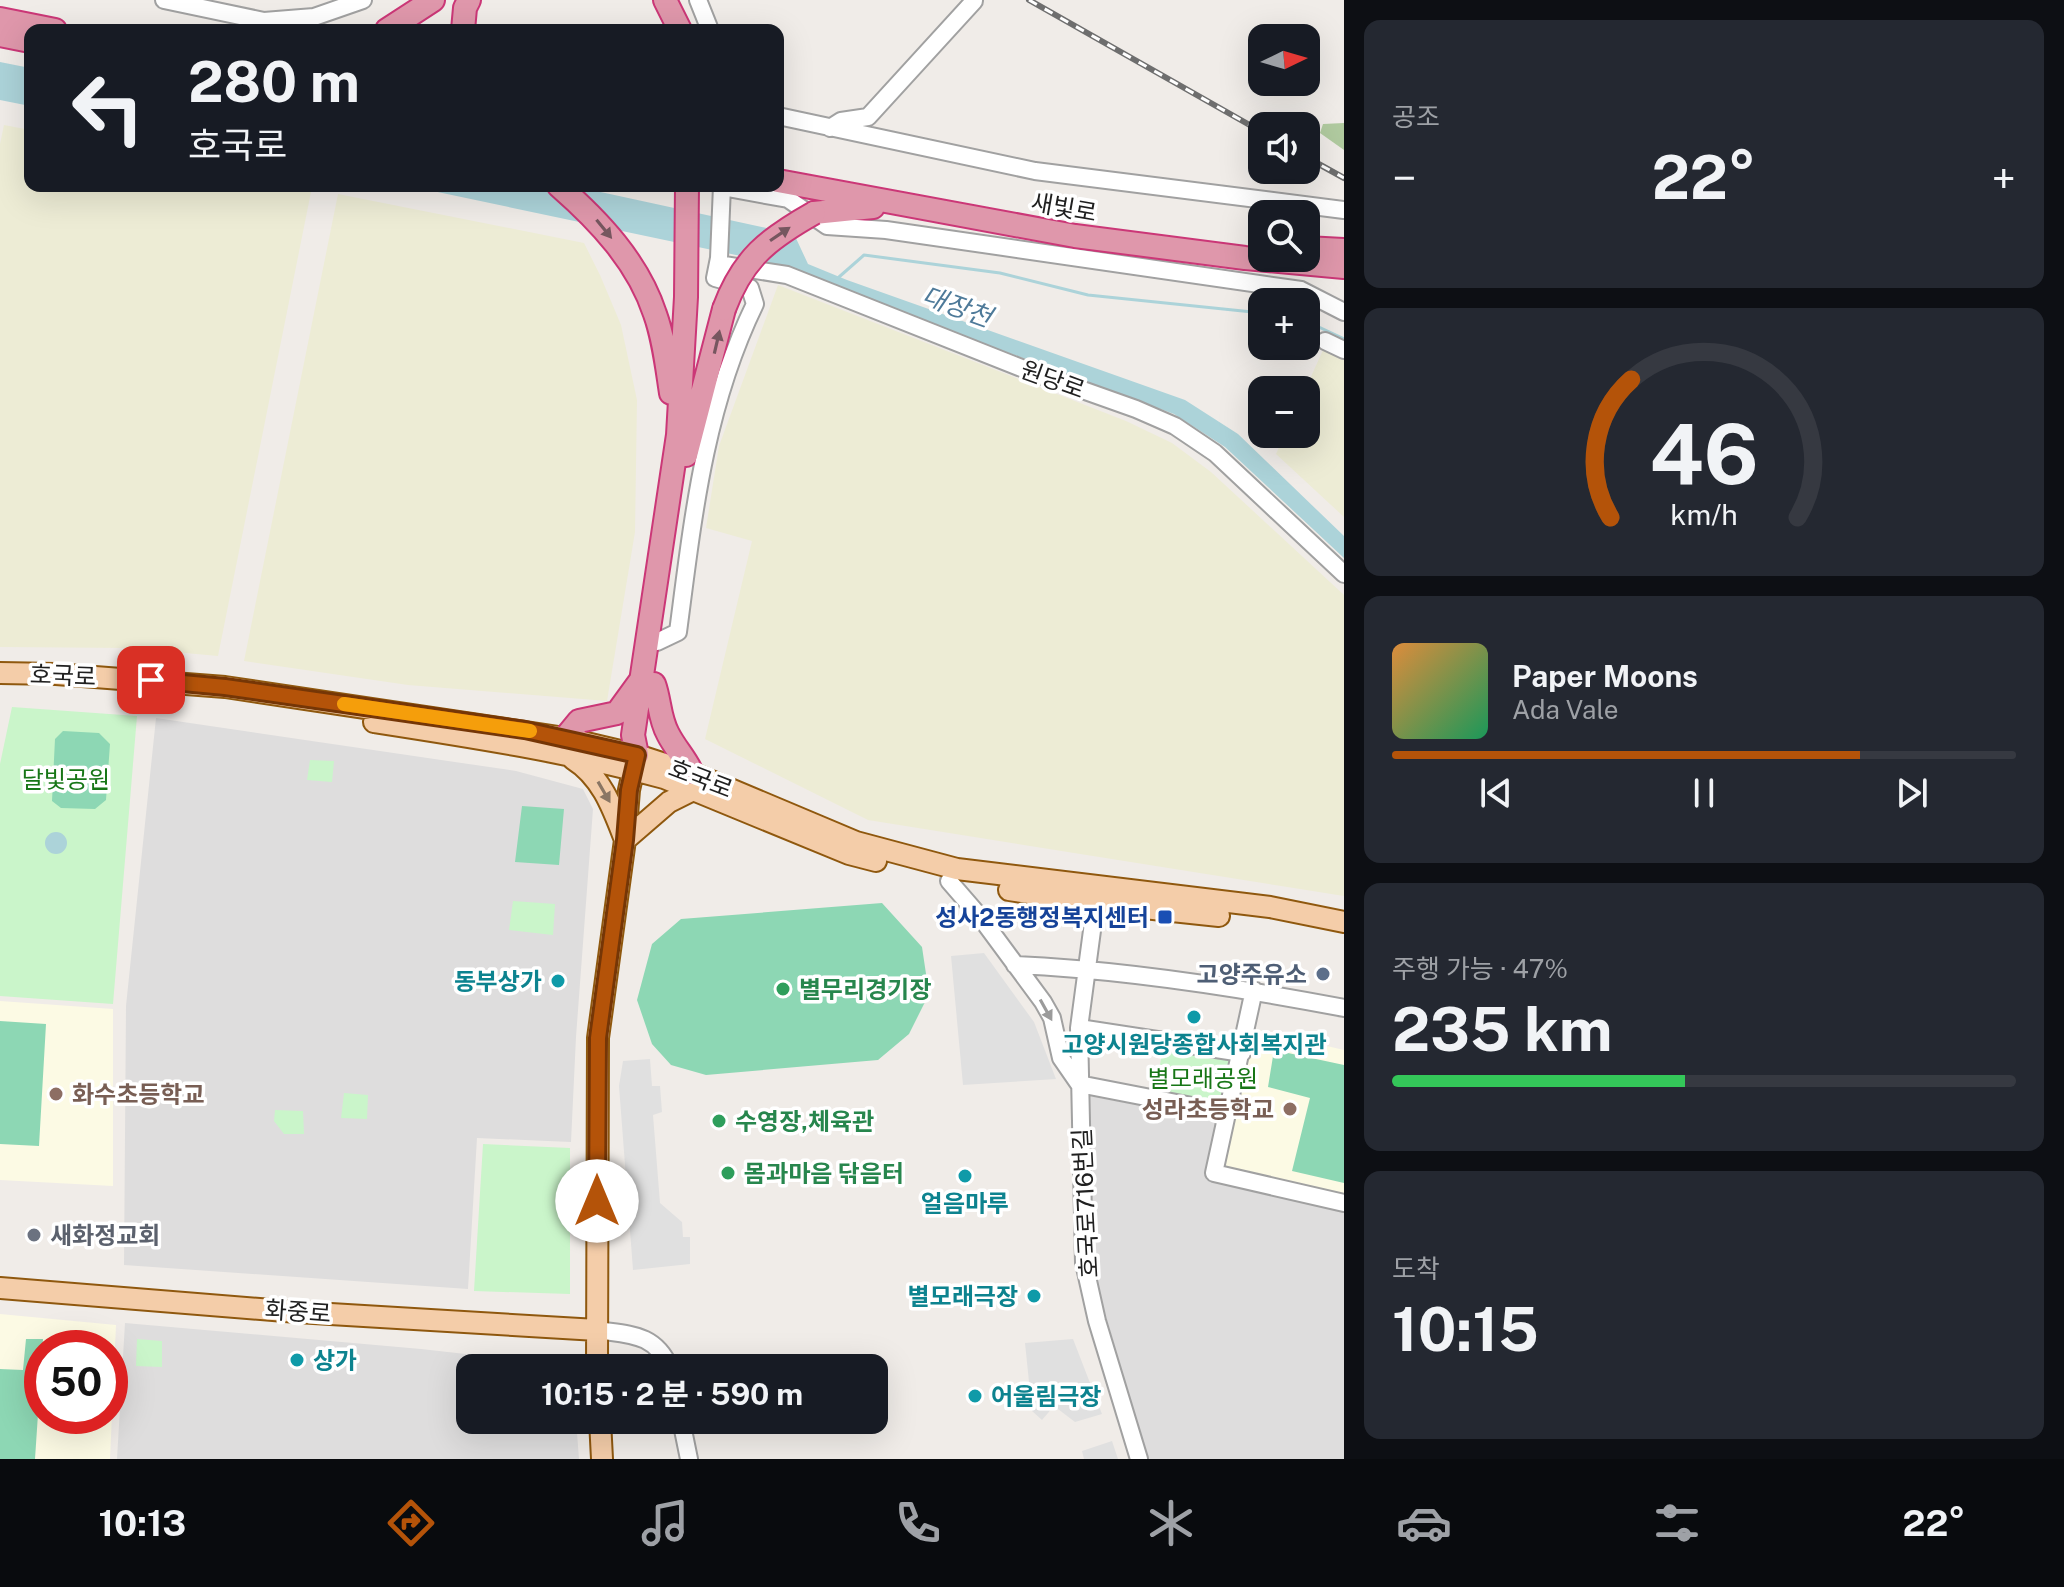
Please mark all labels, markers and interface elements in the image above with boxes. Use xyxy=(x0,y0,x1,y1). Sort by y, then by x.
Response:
north arrow xyxy=(1248,24,1320,96)
map controls xyxy=(1248,24,1320,448)
text: 280 m xyxy=(188,49,360,115)
icon: left xyxy=(56,56,160,160)
text: 공조 xyxy=(1392,101,1440,132)
button: sound xyxy=(1248,112,1320,184)
text: 호국로 xyxy=(188,124,287,166)
text: 22° xyxy=(1652,142,1756,213)
text: − xyxy=(1392,152,1416,204)
text: + xyxy=(1992,152,2016,204)
street label: 새빛로 xyxy=(1029,187,1099,227)
button: search xyxy=(1248,200,1320,272)
one-way arrow xyxy=(595,219,612,239)
one-way arrow xyxy=(769,226,790,241)
water label: 대장천 xyxy=(918,279,999,334)
button: + xyxy=(1248,288,1320,360)
one-way arrow xyxy=(711,329,723,354)
street label: 원당로 xyxy=(1017,355,1089,403)
button: − xyxy=(1248,376,1320,448)
text: 46 xyxy=(1649,404,1759,502)
text: km/h xyxy=(1670,498,1738,531)
pin xyxy=(117,646,185,714)
icon: arrive xyxy=(129,658,173,702)
text: Paper Moons xyxy=(1512,658,1698,694)
street label: 호국로 xyxy=(29,660,97,690)
text: Ada Vale xyxy=(1512,694,1618,725)
street label: 호국로 xyxy=(665,753,737,803)
park label: 달빛공원 xyxy=(22,765,110,793)
icon: previous xyxy=(1474,771,1518,815)
icon: pause xyxy=(1682,771,1726,815)
icon: next xyxy=(1890,771,1934,815)
one-way arrow xyxy=(597,781,611,803)
place label: 성사2동행정복지센터 xyxy=(935,903,1149,931)
marker: 성사2동행정복지센터 xyxy=(1156,908,1174,926)
text: 주행 가능 · 47% xyxy=(1392,953,1568,984)
place label: 고양주유소 xyxy=(1197,960,1307,988)
marker: 고양주유소 xyxy=(1314,965,1332,983)
place label: 동부상가 xyxy=(454,967,542,995)
marker: 동부상가 xyxy=(549,972,567,990)
place label: 별무리경기장 xyxy=(799,975,931,1003)
marker: 별무리경기장 xyxy=(774,980,792,998)
text: 235 km xyxy=(1392,994,1613,1065)
one-way arrow xyxy=(1039,999,1053,1021)
marker: 고양시원당종합사회복지관 xyxy=(1185,1008,1203,1026)
place label: 고양시원당종합사회복지관 xyxy=(1062,1030,1326,1058)
park label: 별모래공원 xyxy=(1148,1064,1258,1092)
place label: 화수초등학교 xyxy=(72,1080,204,1108)
marker: 화수초등학교 xyxy=(47,1085,65,1103)
place label: 성라초등학교 xyxy=(1142,1095,1274,1123)
marker: 성라초등학교 xyxy=(1281,1100,1299,1118)
place label: 수영장,체육관 xyxy=(735,1107,874,1135)
marker: 수영장,체육관 xyxy=(710,1112,728,1130)
street label: 호국로716번길 xyxy=(1067,1127,1103,1279)
position arrow xyxy=(555,1159,639,1243)
place label: 몸과마음 닦음터 xyxy=(744,1159,904,1187)
marker: 몸과마음 닦음터 xyxy=(719,1164,737,1182)
marker: 얼음마루 xyxy=(956,1167,974,1185)
place label: 얼음마루 xyxy=(921,1189,1009,1217)
place label: 새화정교회 xyxy=(50,1221,160,1249)
marker: 새화정교회 xyxy=(25,1226,43,1244)
text: 도착 xyxy=(1392,1253,1440,1284)
place label: 별모래극장 xyxy=(908,1282,1018,1310)
marker: 별모래극장 xyxy=(1025,1287,1043,1305)
text: 10:15 xyxy=(1392,1294,1539,1365)
street label: 화중로 xyxy=(264,1295,332,1327)
speed limit sign: 50 xyxy=(24,1330,128,1434)
place label: 상가 xyxy=(313,1346,357,1374)
marker: 상가 xyxy=(288,1351,306,1369)
text: 10:15 · 2 분 · 590 m xyxy=(541,1376,803,1412)
place label: 어울림극장 xyxy=(991,1382,1101,1410)
marker: 어울림극장 xyxy=(966,1387,984,1405)
icon: directions xyxy=(383,1495,439,1551)
icon: music xyxy=(637,1495,693,1551)
icon: phone xyxy=(890,1495,946,1551)
icon: climate xyxy=(1143,1495,1199,1551)
icon: car xyxy=(1396,1495,1452,1551)
icon: filters xyxy=(1649,1495,1705,1551)
text: 10:13 xyxy=(99,1502,186,1544)
text: 22° xyxy=(1903,1502,1965,1544)

